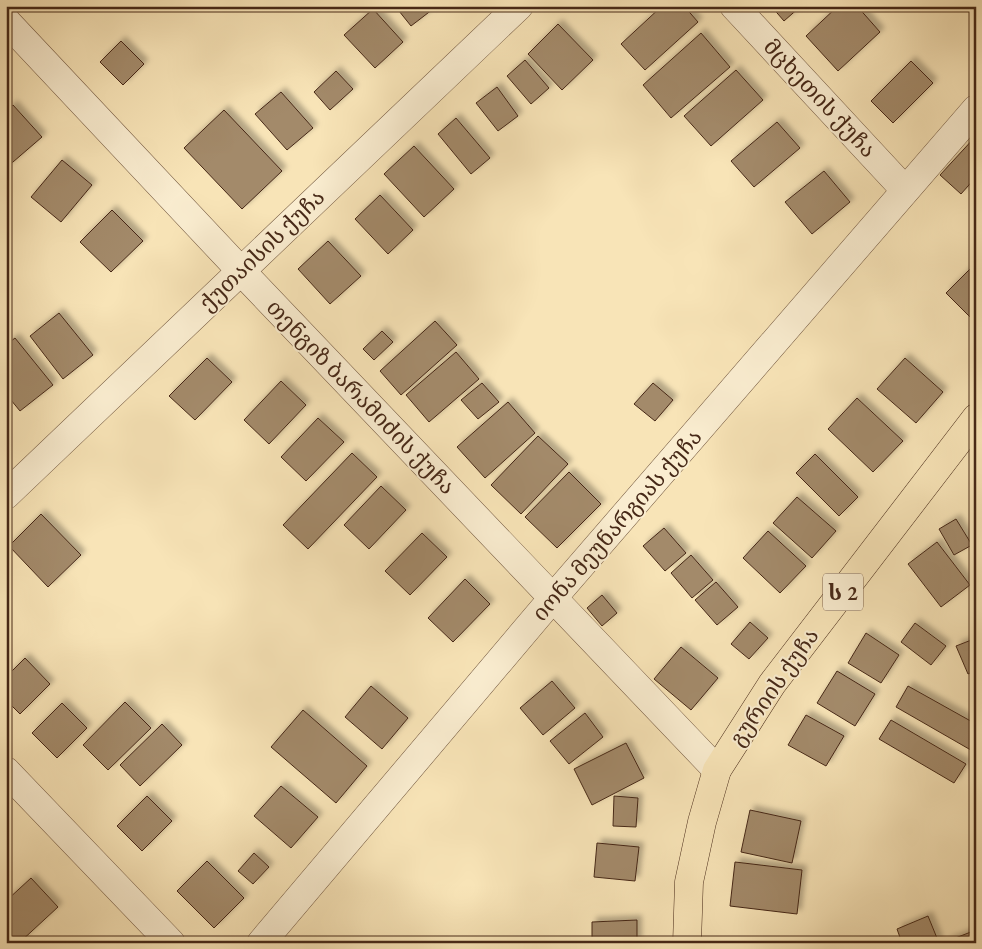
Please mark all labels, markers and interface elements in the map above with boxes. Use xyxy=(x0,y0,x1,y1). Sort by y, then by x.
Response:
street label: მცხეთის ქუჩა xyxy=(757,32,883,164)
street label: ქუთაისის ქუჩა xyxy=(193,183,331,317)
street label: თენგიზ ბარამიძის ქუჩა xyxy=(260,293,462,501)
street label: იონა მეუნარგიას ქუჩა xyxy=(526,423,708,627)
road number: ს 2 xyxy=(823,574,863,610)
street label: გურიის ქუჩა xyxy=(723,622,825,752)

